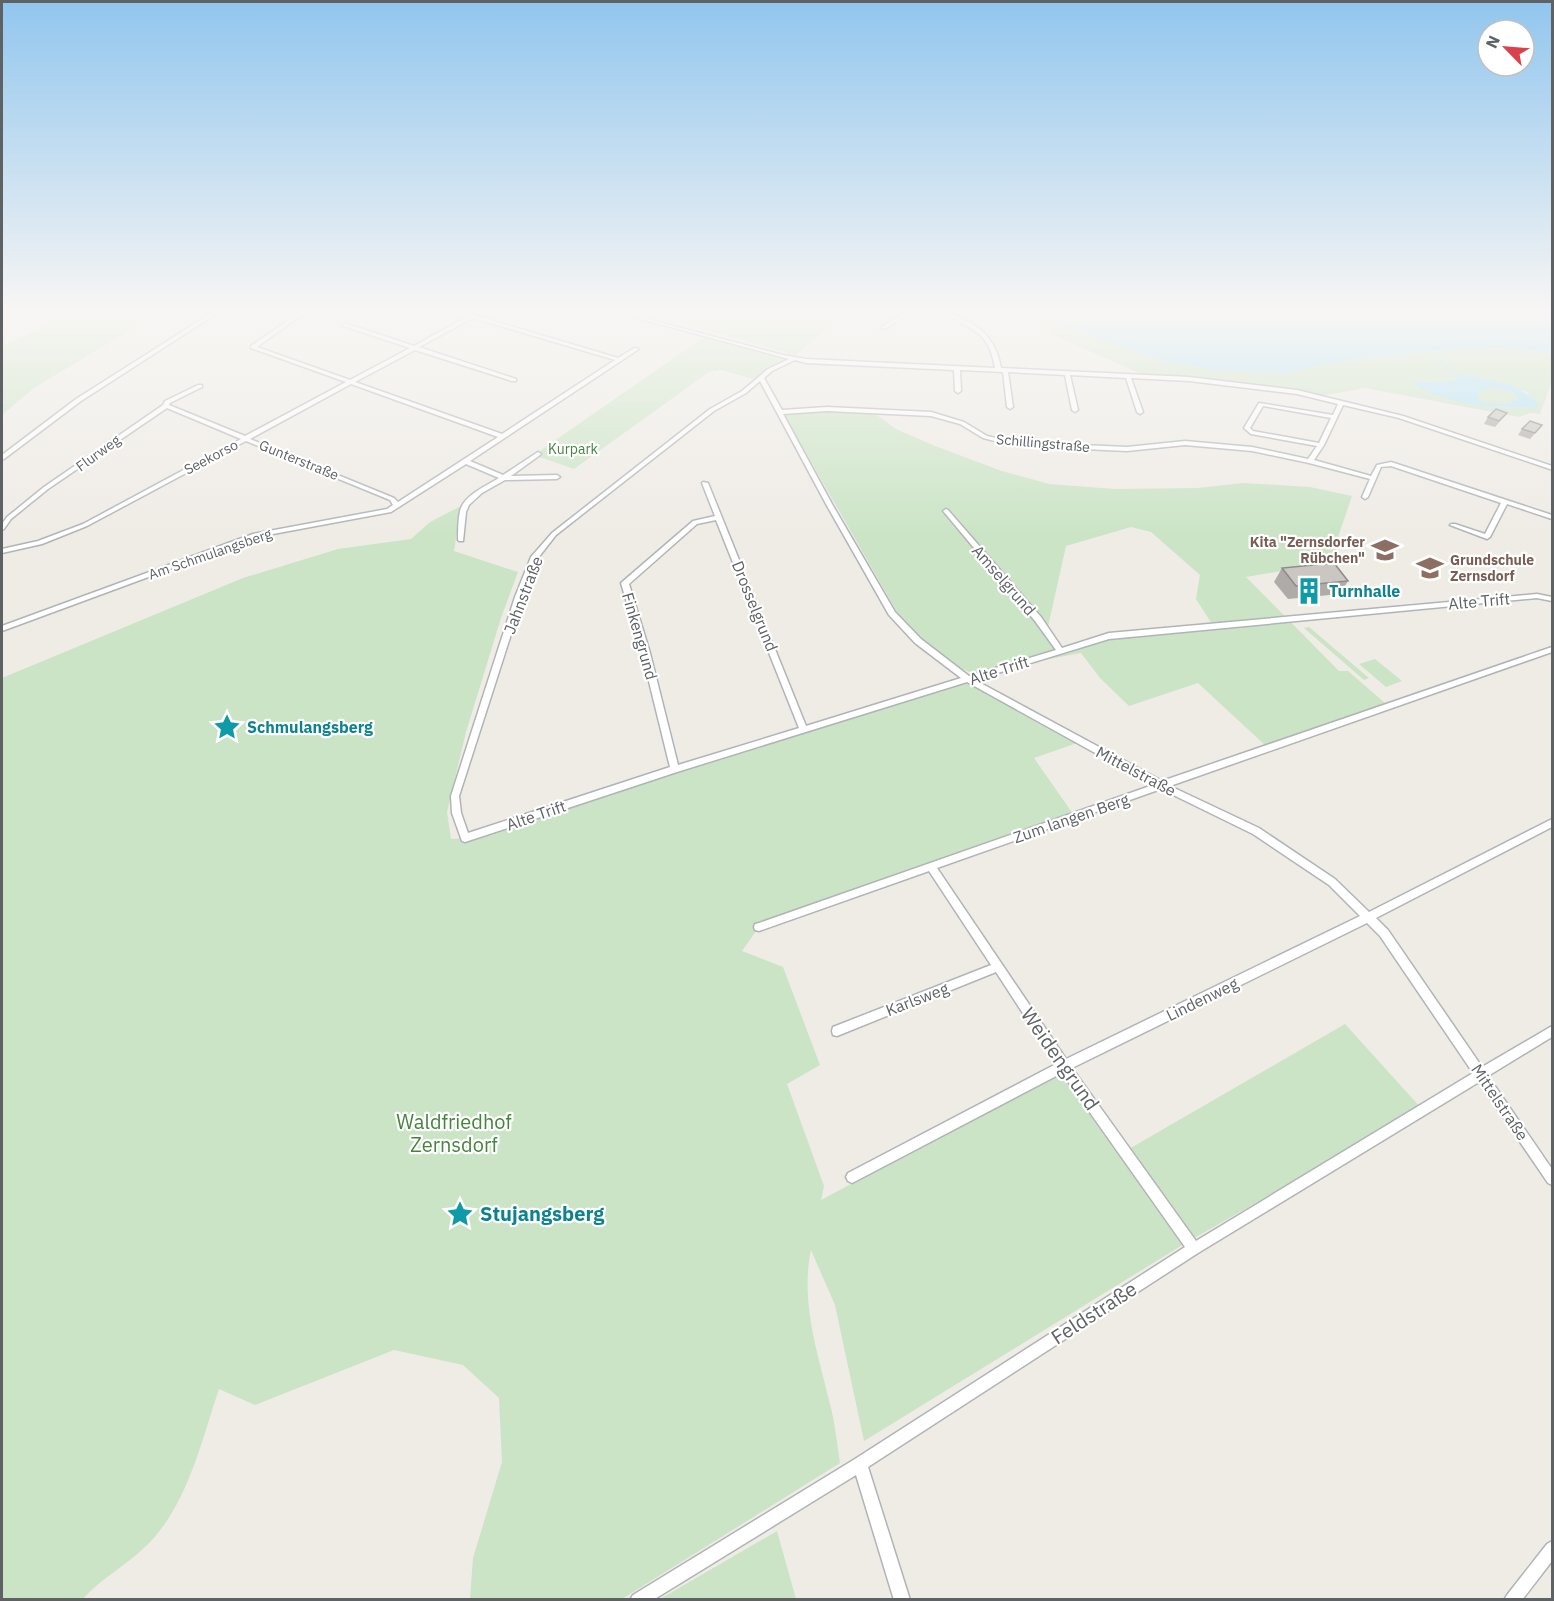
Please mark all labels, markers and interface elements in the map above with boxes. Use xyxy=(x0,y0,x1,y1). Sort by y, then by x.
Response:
north arrow xyxy=(1476,18,1536,78)
text: N xyxy=(1481,32,1504,51)
street label: Schillingstraße xyxy=(995,430,1091,456)
street label: Flurweg xyxy=(72,431,124,475)
street label: Seekorso xyxy=(181,435,241,479)
street label: Gunterstraße xyxy=(257,436,342,484)
park label: Kurpark xyxy=(548,440,599,458)
street label: Am Schmulangsberg xyxy=(146,524,275,584)
place label: Kita "Zernsdorfer Rübchen" xyxy=(1250,533,1365,567)
school or university icon: Kita "Zernsdorfer Rübchen" xyxy=(1370,535,1400,565)
street label: Amselgrund xyxy=(968,541,1040,619)
place label: Grundschule Zernsdorf xyxy=(1450,551,1534,585)
street label: Jahnstraße xyxy=(499,553,547,637)
school or university icon: Grundschule Zernsdorf xyxy=(1415,553,1445,583)
street label: Drosselgrund xyxy=(728,558,782,654)
building icon: Turnhalle xyxy=(1294,576,1324,606)
place label: Turnhalle xyxy=(1329,581,1400,601)
street label: Alte Trift xyxy=(1447,588,1511,614)
street label: Finkengrund xyxy=(618,590,662,682)
street label: Alte Trift xyxy=(967,651,1031,689)
place icon: Schmulangsberg xyxy=(212,712,242,742)
place label: Schmulangsberg xyxy=(247,717,373,737)
street label: Mittelstraße xyxy=(1093,742,1180,801)
street label: Zum langen Berg xyxy=(1010,789,1132,847)
street label: Alte Trift xyxy=(504,795,568,835)
street label: Lindenweg xyxy=(1163,973,1242,1025)
street label: Karlsweg xyxy=(883,978,952,1020)
street label: Weidengrund xyxy=(1015,1002,1106,1115)
street label: Mittelstraße xyxy=(1467,1060,1533,1144)
park label: Waldfriedhof Zernsdorf xyxy=(396,1108,512,1158)
place icon: Stujangsberg xyxy=(445,1199,475,1229)
place label: Stujangsberg xyxy=(480,1200,605,1227)
street label: Feldstraße xyxy=(1046,1275,1142,1350)

